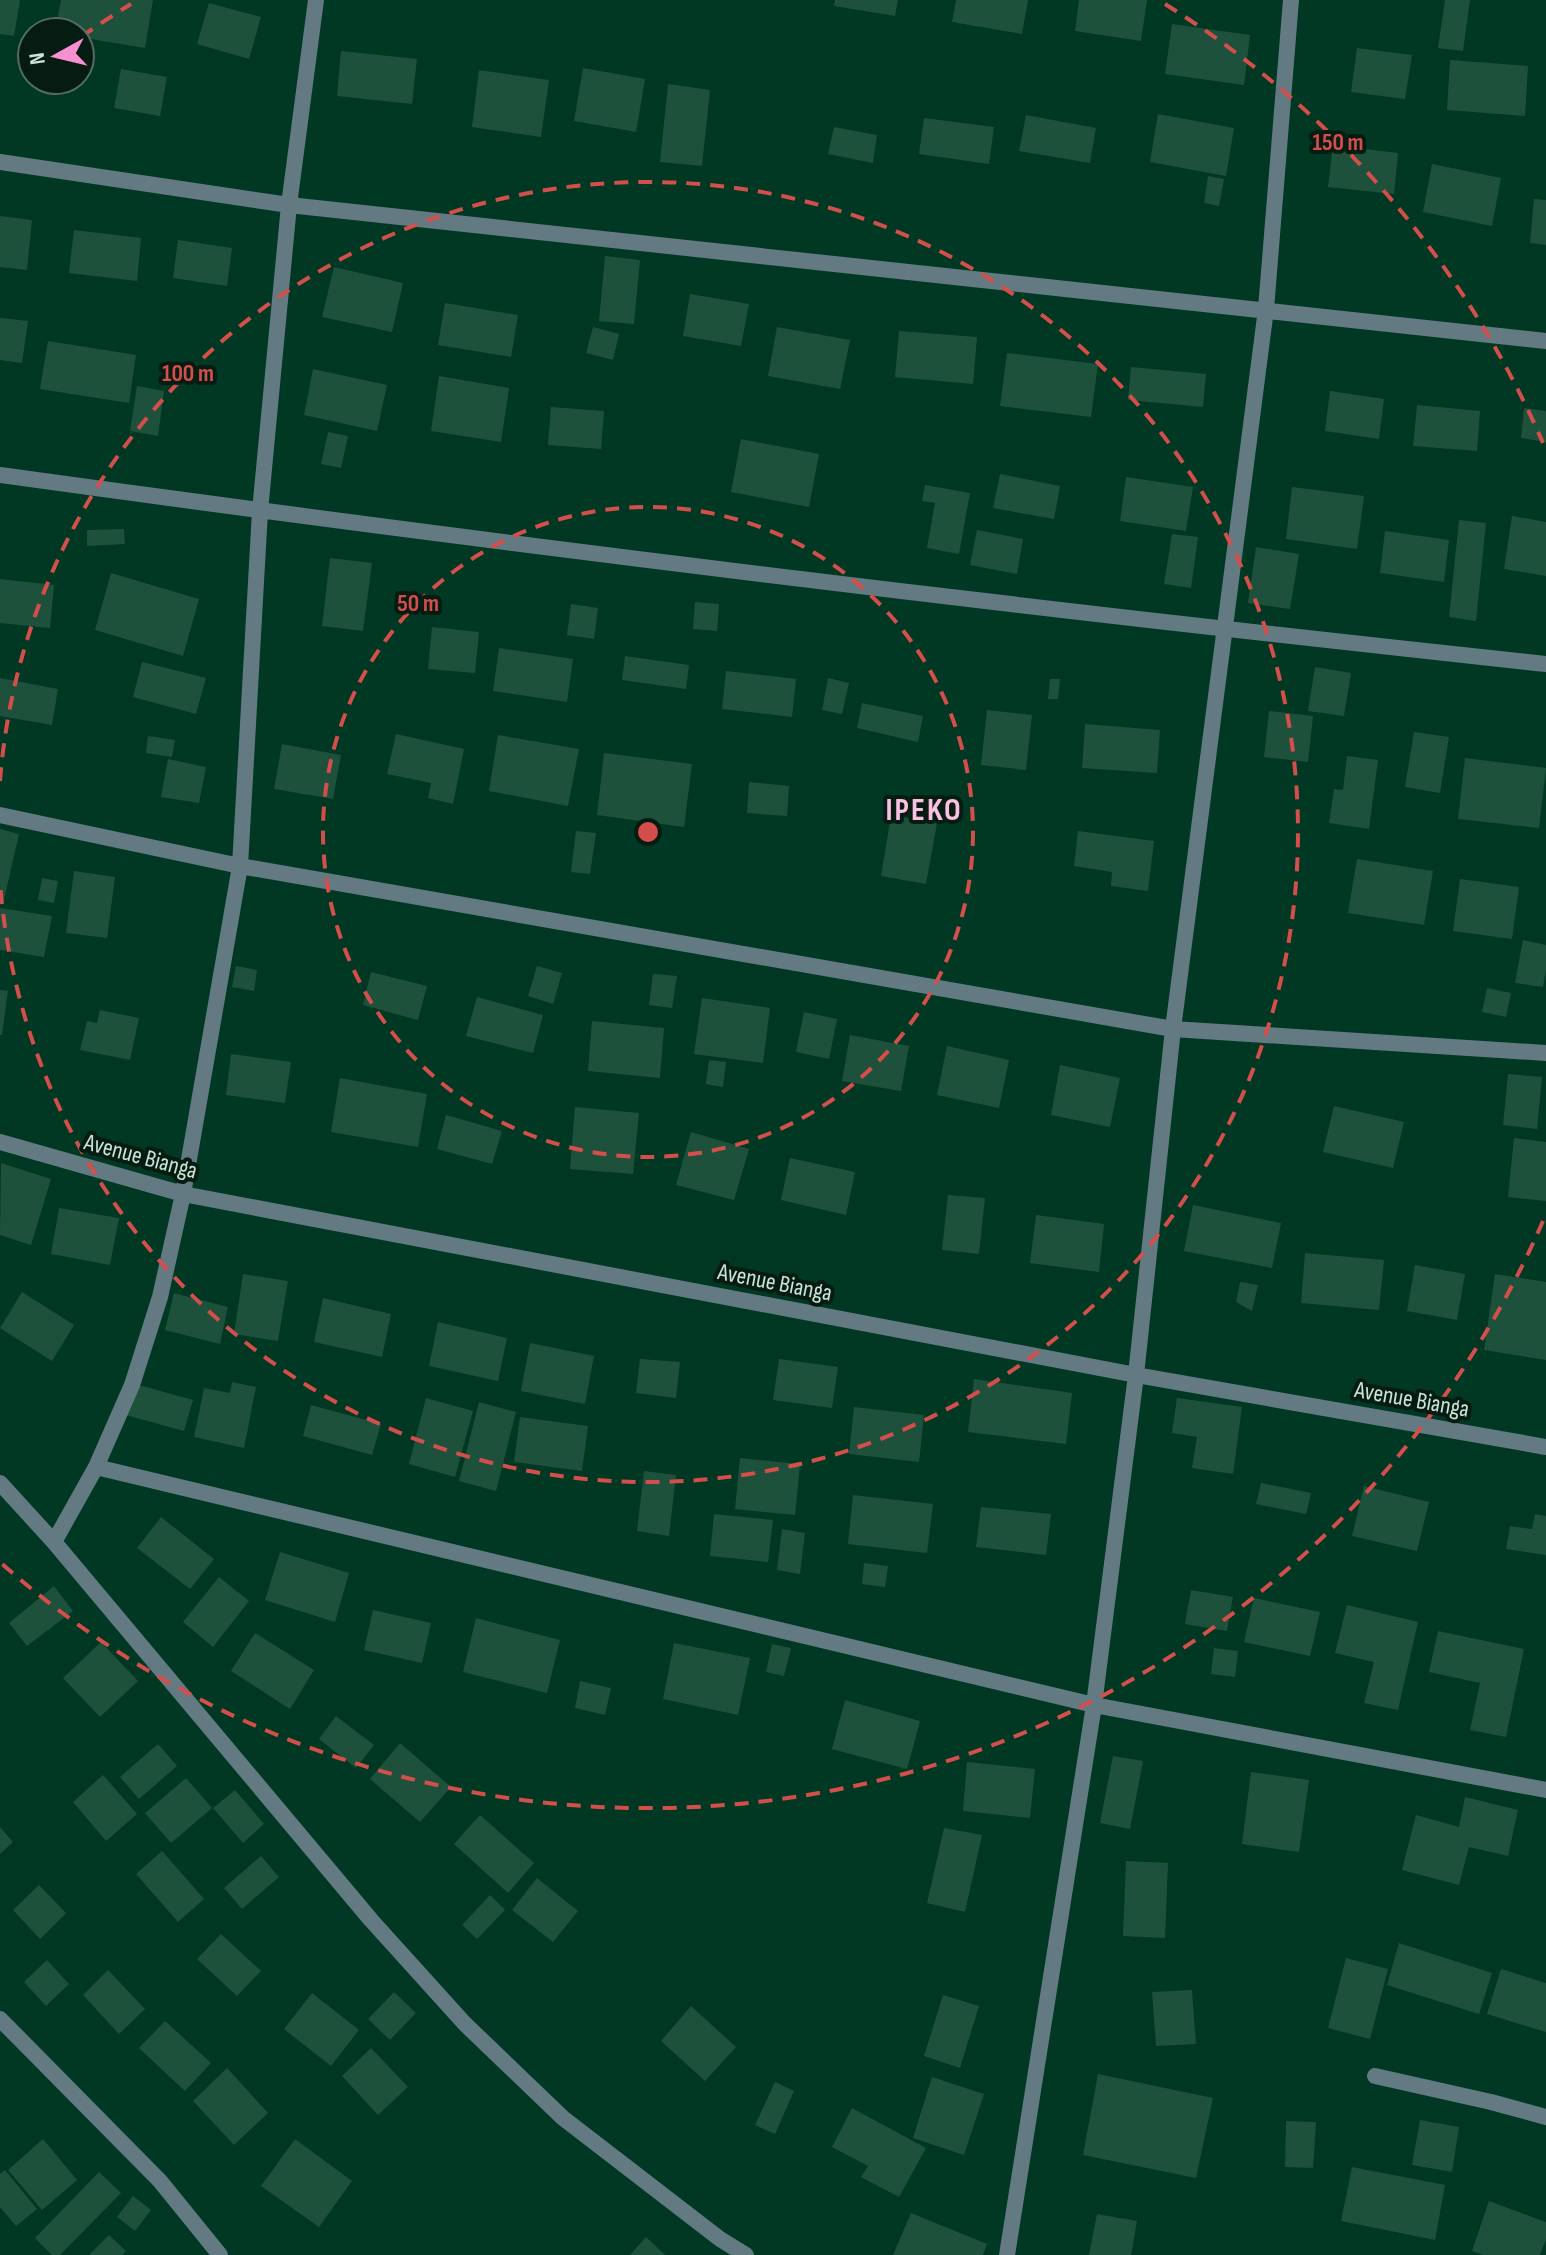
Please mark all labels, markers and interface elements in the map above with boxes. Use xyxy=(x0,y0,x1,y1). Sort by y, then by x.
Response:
north arrow xyxy=(16,16,96,96)
text: N xyxy=(23,51,52,66)
text: 150 m xyxy=(1312,128,1364,157)
text: 100 m xyxy=(162,359,214,388)
text: 50 m xyxy=(397,589,439,618)
district label: IPEKO xyxy=(885,791,963,830)
centre of rings xyxy=(634,818,662,846)
street label: Avenue Bianga xyxy=(80,1127,200,1185)
street label: Avenue Bianga xyxy=(714,1257,834,1308)
street label: Avenue Bianga xyxy=(1351,1375,1471,1424)

